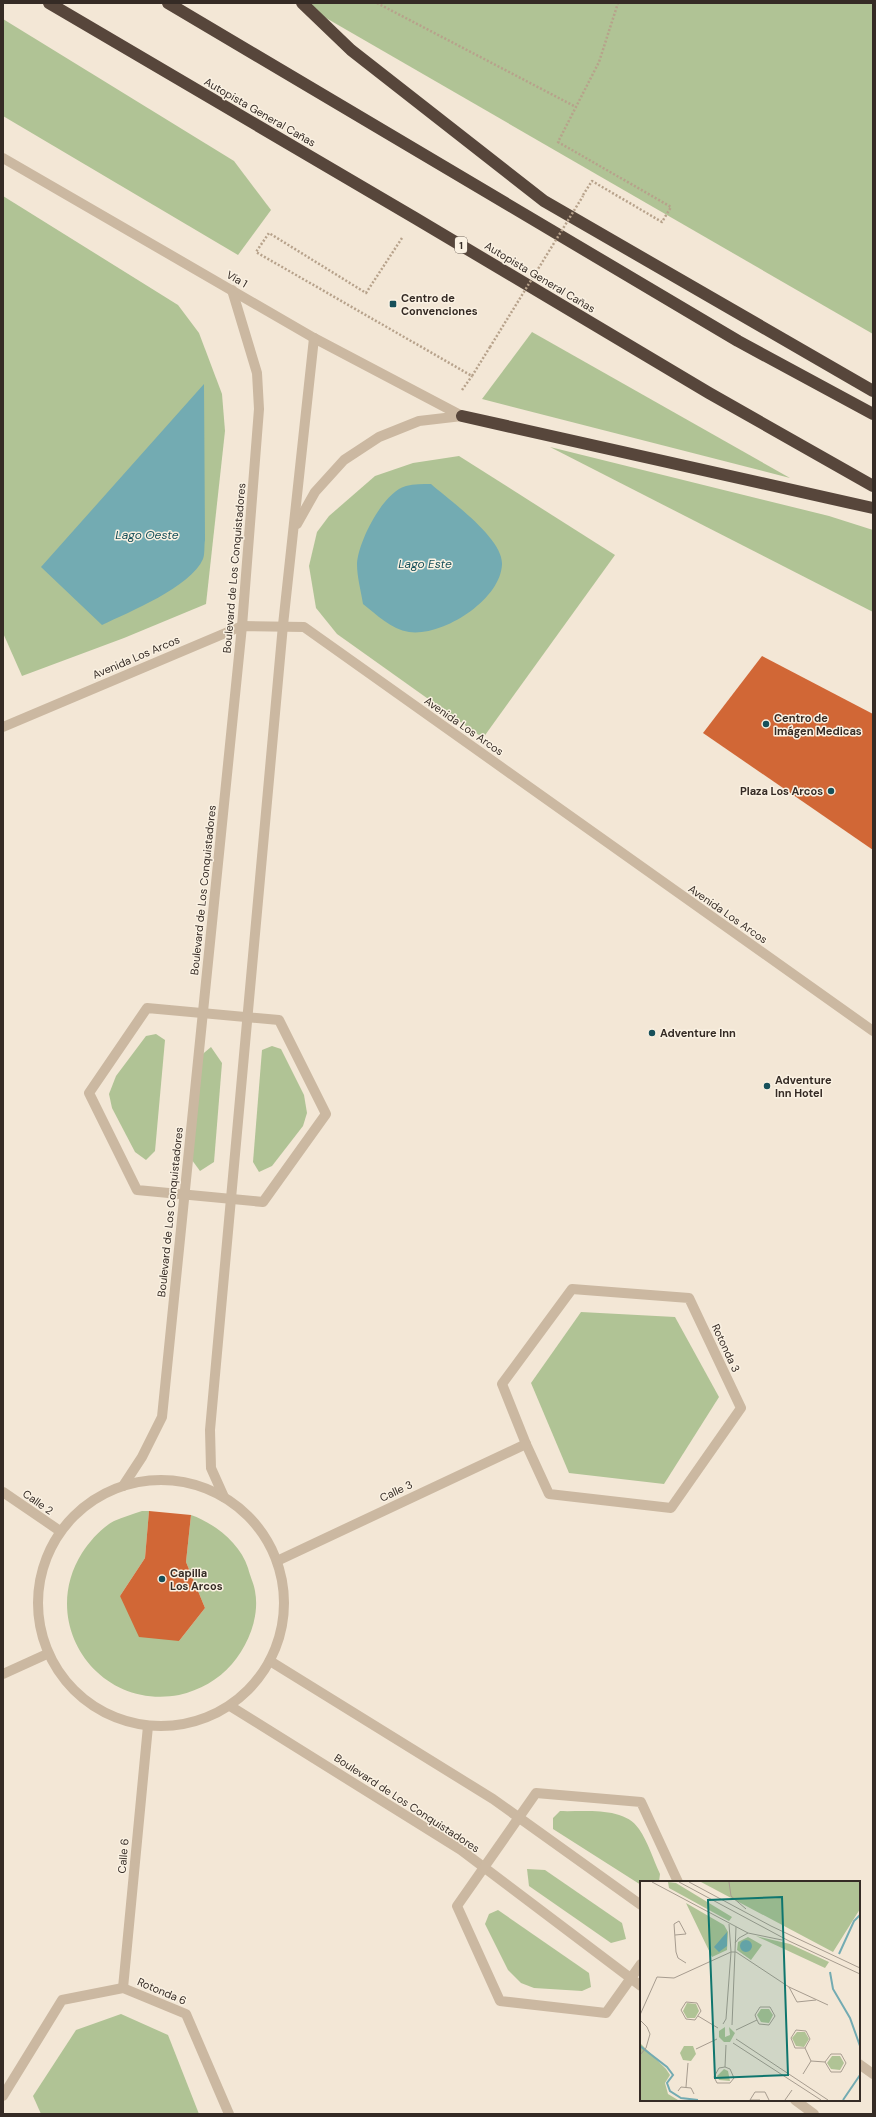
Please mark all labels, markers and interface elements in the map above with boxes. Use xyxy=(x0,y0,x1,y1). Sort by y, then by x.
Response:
street label: Autopista General Cañas xyxy=(202,74,318,150)
road number: 1 xyxy=(455,237,467,253)
street label: Autopista General Cañas xyxy=(482,238,598,316)
street label: Vía 1 xyxy=(224,267,250,291)
place label: Centro de Convenciones xyxy=(401,291,478,318)
marker: Centro de Convenciones xyxy=(388,299,398,309)
street label: Boulevard de Los Conquistadores xyxy=(220,482,248,654)
water label: Lago Oeste xyxy=(115,527,179,543)
water label: Lago Este xyxy=(398,556,452,572)
street label: Avenida Los Arcos xyxy=(90,632,182,682)
street label: Avenida Los Arcos xyxy=(422,694,506,758)
place label: Centro de Imágen Medicas xyxy=(774,711,862,738)
marker: Centro de Imágen Medicas xyxy=(761,719,771,729)
place label: Plaza Los Arcos xyxy=(740,784,823,798)
marker: Plaza Los Arcos xyxy=(826,786,836,796)
street label: Boulevard de Los Conquistadores xyxy=(187,804,219,976)
street label: Avenida Los Arcos xyxy=(686,882,770,946)
place label: Adventure Inn xyxy=(660,1026,736,1040)
marker: Adventure Inn xyxy=(647,1028,657,1038)
place label: Adventure Inn Hotel xyxy=(775,1073,832,1100)
marker: Adventure Inn Hotel xyxy=(762,1081,772,1091)
street label: Boulevard de Los Conquistadores xyxy=(154,1126,186,1298)
street label: Rotonda 3 xyxy=(709,1322,743,1374)
street label: Calle 3 xyxy=(377,1477,415,1505)
street label: Calle 2 xyxy=(20,1486,56,1518)
place label: Capilla Los Arcos xyxy=(170,1566,223,1593)
marker: Capilla Los Arcos xyxy=(157,1574,167,1584)
street label: Boulevard de Los Conquistadores xyxy=(332,1751,482,1855)
street label: Calle 6 xyxy=(115,1838,132,1874)
inset map xyxy=(640,1881,860,2101)
street label: Rotonda 6 xyxy=(135,1974,189,2008)

